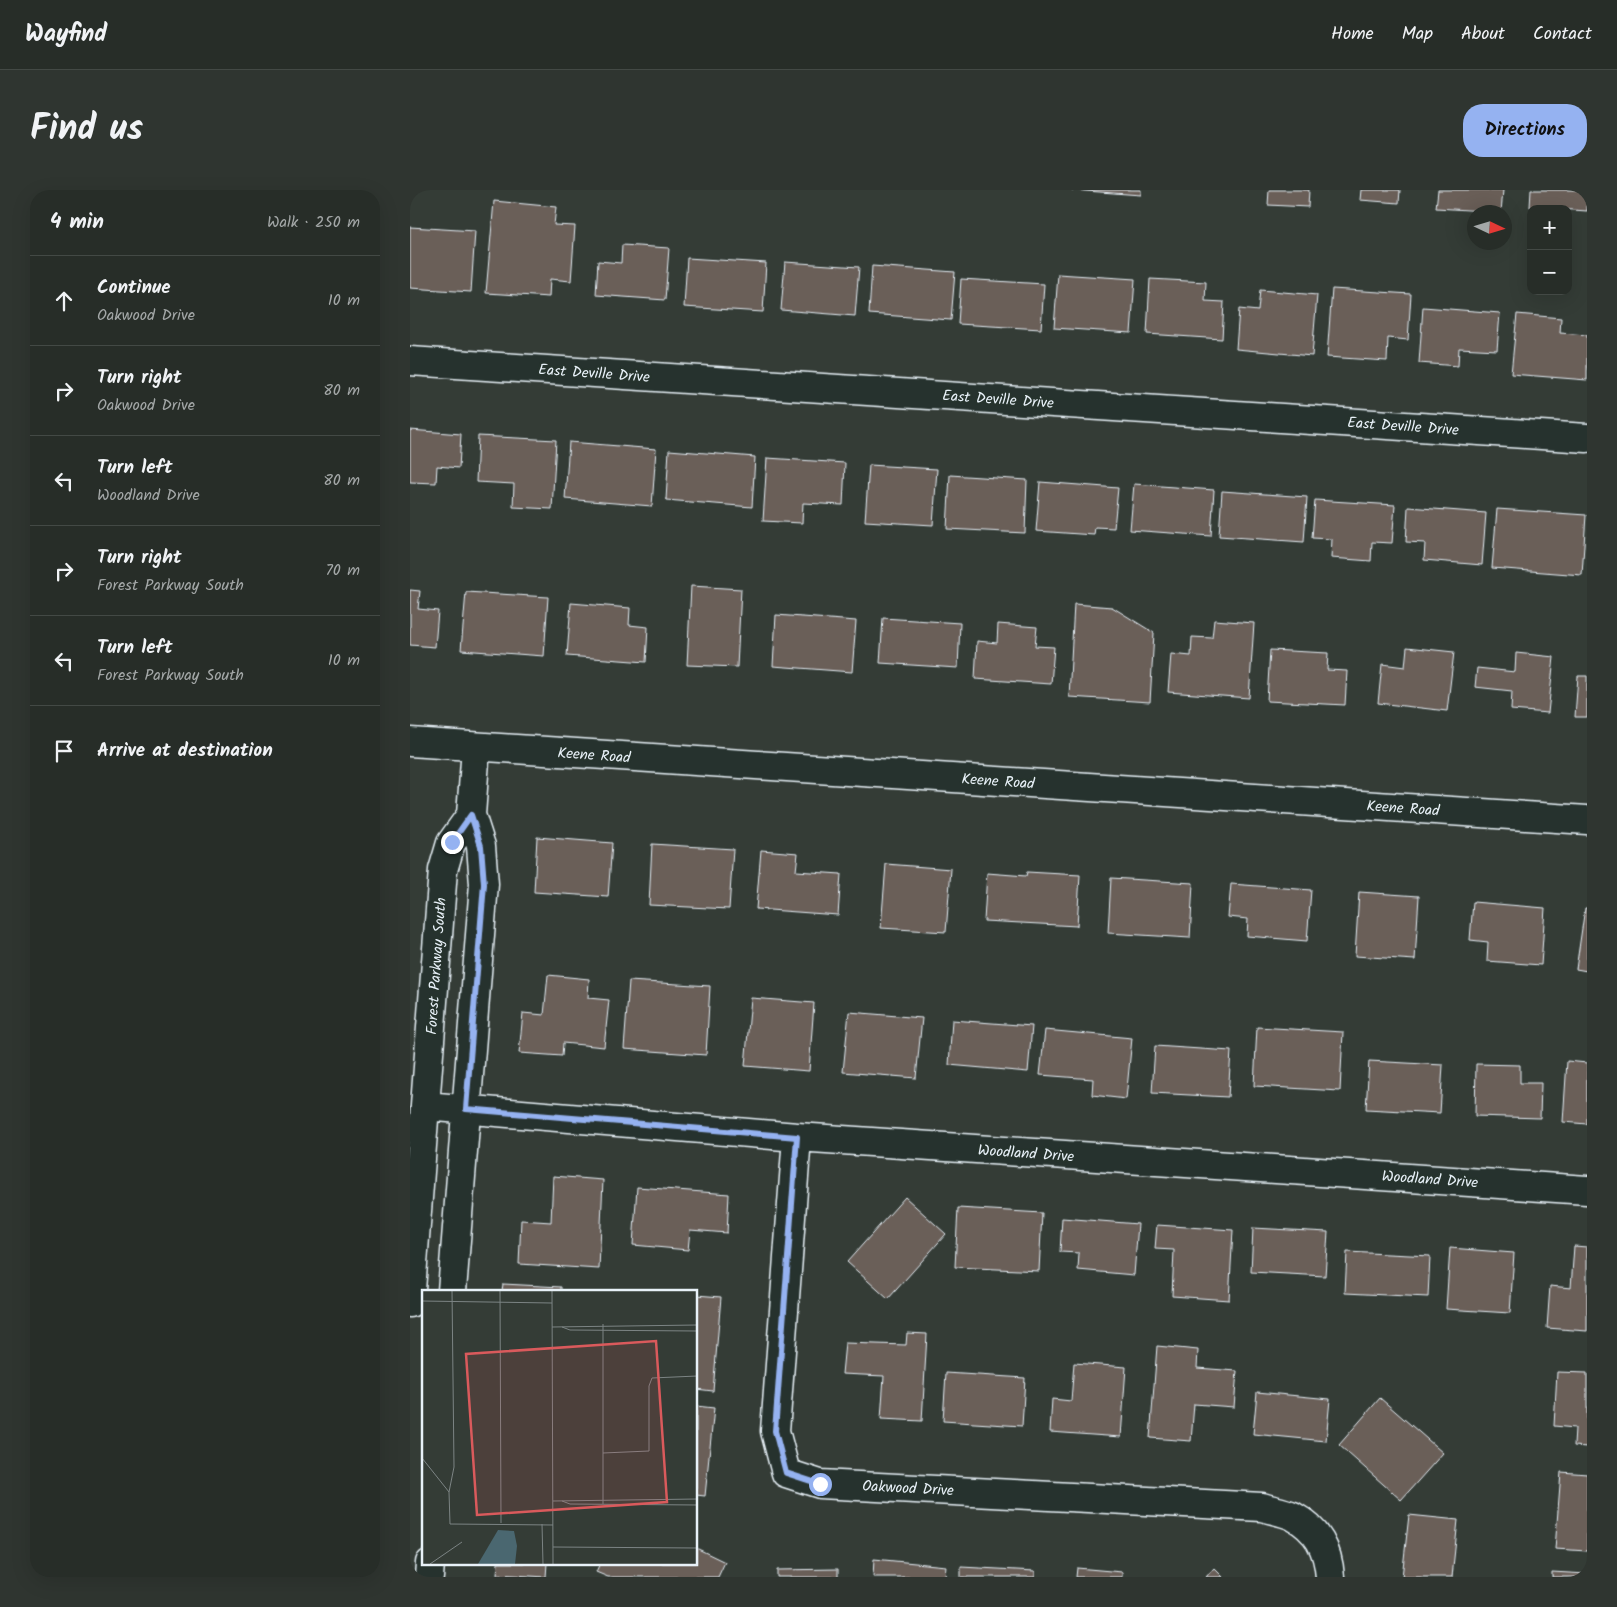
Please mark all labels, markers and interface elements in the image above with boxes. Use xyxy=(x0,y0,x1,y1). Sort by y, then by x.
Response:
text: Wayfind xyxy=(25,15,107,54)
text: Home xyxy=(1331,20,1374,49)
text: Map xyxy=(1402,20,1433,49)
text: About xyxy=(1461,20,1505,49)
text: Contact xyxy=(1533,20,1592,49)
text: Find us xyxy=(30,102,143,158)
button: Directions xyxy=(1463,104,1587,157)
north arrow xyxy=(1467,205,1512,250)
map controls xyxy=(1527,205,1572,295)
button: + xyxy=(1527,205,1572,250)
text: 4 min xyxy=(50,206,104,239)
text: Walk · 250 m xyxy=(267,210,360,235)
button: − xyxy=(1527,250,1572,295)
text: Continue xyxy=(97,273,170,303)
icon: ahead xyxy=(50,287,78,315)
text: 10 m xyxy=(328,288,360,313)
text: Oakwood Drive xyxy=(97,303,195,328)
street label: East Deville Drive xyxy=(537,358,651,390)
text: Turn right xyxy=(97,363,182,393)
icon: right xyxy=(50,377,78,405)
text: 80 m xyxy=(323,378,360,403)
street label: East Deville Drive xyxy=(941,384,1055,416)
text: Oakwood Drive xyxy=(97,393,195,418)
street label: East Deville Drive xyxy=(1346,411,1460,443)
text: Turn left xyxy=(97,453,172,483)
icon: left xyxy=(50,467,78,495)
text: 80 m xyxy=(323,468,360,493)
text: Woodland Drive xyxy=(97,483,200,508)
text: Turn right xyxy=(97,543,182,573)
icon: right xyxy=(50,557,78,585)
text: 70 m xyxy=(325,558,360,583)
text: Forest Parkway South xyxy=(97,573,244,598)
text: Turn left xyxy=(97,633,172,663)
icon: left xyxy=(50,647,78,675)
text: 10 m xyxy=(328,648,360,673)
text: Forest Parkway South xyxy=(97,663,244,688)
text: Arrive at destination xyxy=(97,736,273,766)
icon: arrive xyxy=(50,737,78,765)
street label: Keene Road xyxy=(557,741,632,771)
street label: Keene Road xyxy=(961,767,1036,797)
street label: Keene Road xyxy=(1366,794,1441,824)
route end xyxy=(441,831,464,854)
street label: Forest Parkway South xyxy=(420,897,454,1036)
street label: Woodland Drive xyxy=(977,1139,1075,1169)
street label: Woodland Drive xyxy=(1381,1165,1479,1195)
inset map xyxy=(422,1290,698,1564)
route start xyxy=(809,1473,832,1496)
street label: Oakwood Drive xyxy=(862,1475,955,1503)

